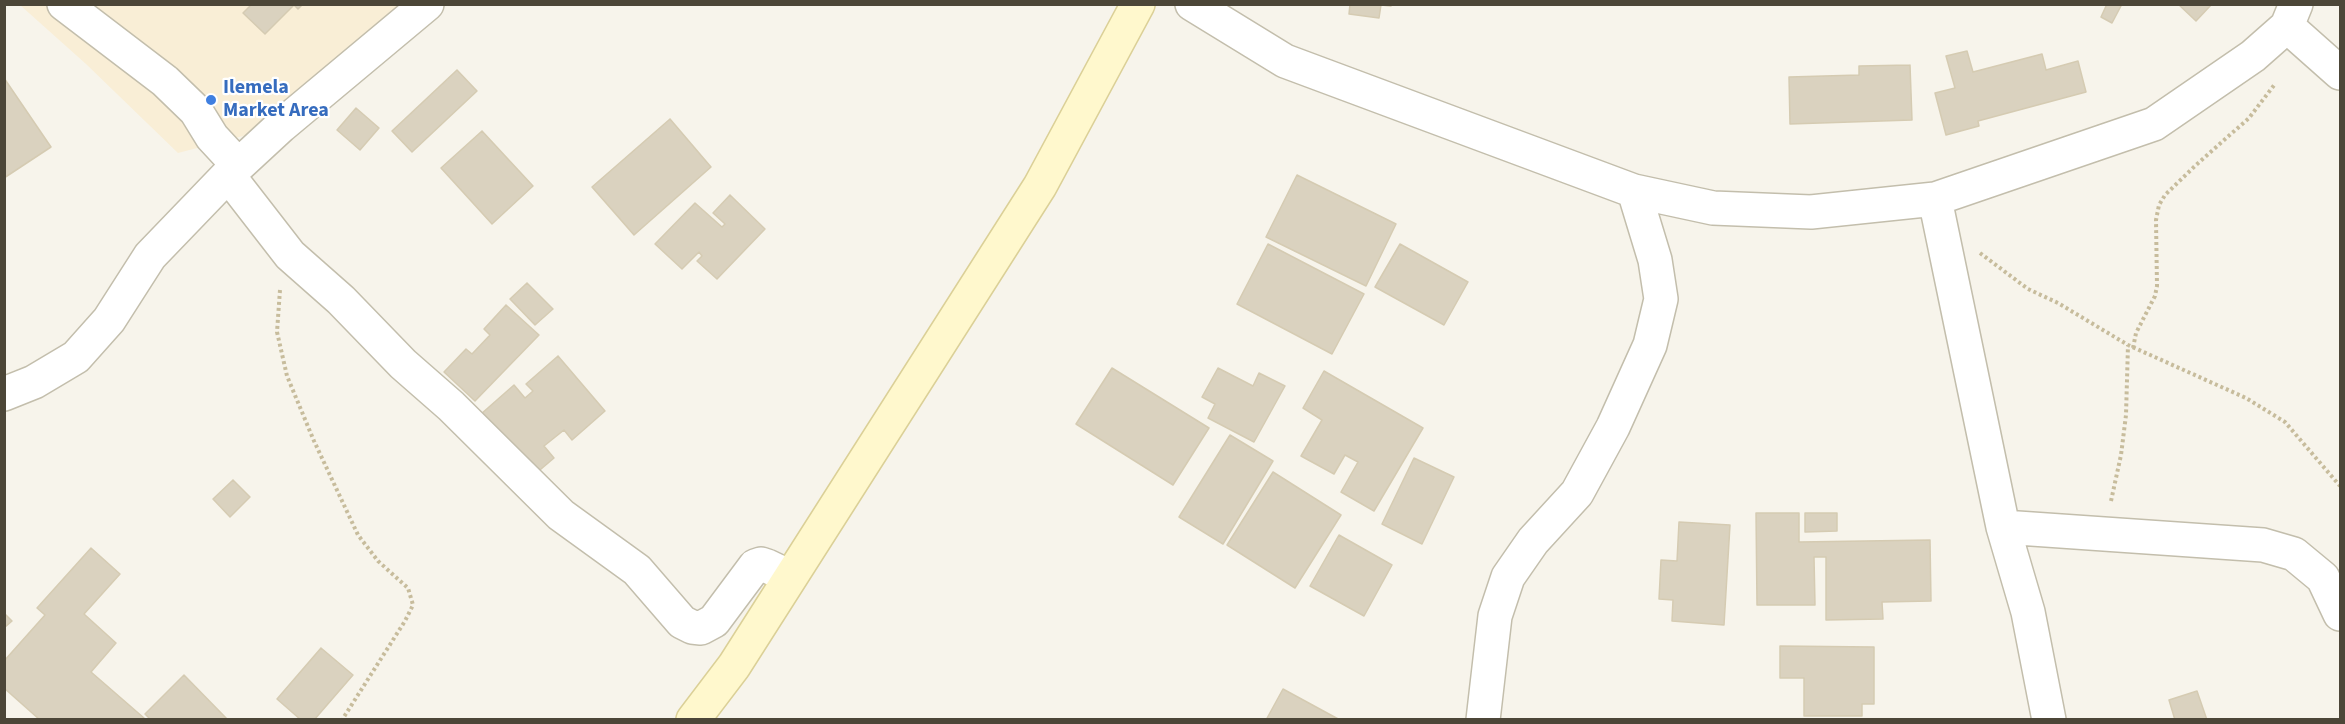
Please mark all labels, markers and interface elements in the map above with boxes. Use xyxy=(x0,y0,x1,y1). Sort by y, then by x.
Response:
place label: Ilemela Market Area xyxy=(223,77,329,124)
marker: Ilemela Market Area xyxy=(204,93,218,107)

